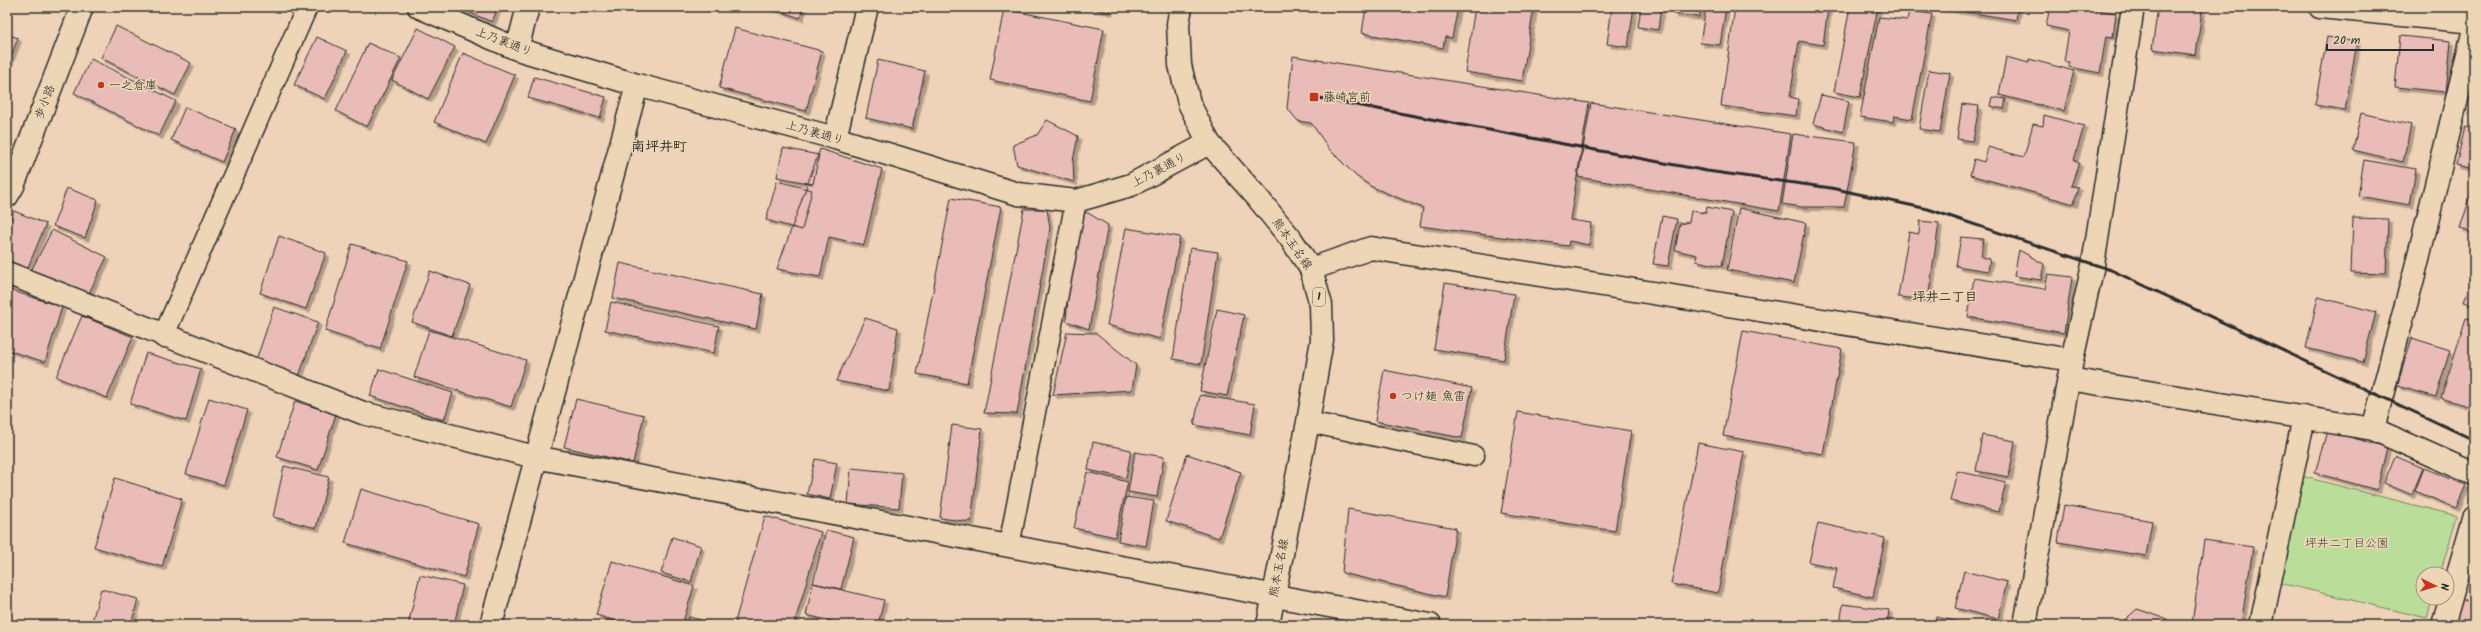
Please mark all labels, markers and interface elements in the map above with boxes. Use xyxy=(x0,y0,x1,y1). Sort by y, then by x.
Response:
street label: 上乃裏通り xyxy=(473,22,535,62)
scale bar xyxy=(2327,26,2433,52)
text: 20 m xyxy=(2333,31,2361,50)
place label: 一之倉庫 xyxy=(109,76,157,95)
marker: 一之倉庫 xyxy=(96,80,106,90)
street label: 歩小路 xyxy=(30,82,60,122)
place label: 藤崎宮前 xyxy=(1323,88,1371,107)
marker: 藤崎宮前 xyxy=(1308,91,1320,103)
street label: 上乃裏通り xyxy=(784,116,846,150)
district label: 南坪井町 xyxy=(631,136,687,158)
street label: 上乃裏通り xyxy=(1128,148,1190,192)
street label: 熊本玉名線 xyxy=(1267,214,1317,274)
district label: 坪井二丁目 xyxy=(1912,287,1978,308)
road number: 1 xyxy=(1313,288,1325,306)
place label: つけ麺 魚雷 xyxy=(1401,387,1466,406)
marker: つけ麺 魚雷 xyxy=(1388,391,1398,401)
park label: 坪井二丁目公園 xyxy=(2305,534,2389,553)
street label: 熊本玉名線 xyxy=(1264,537,1294,599)
north arrow xyxy=(2415,566,2455,606)
text: N xyxy=(2435,583,2453,591)

